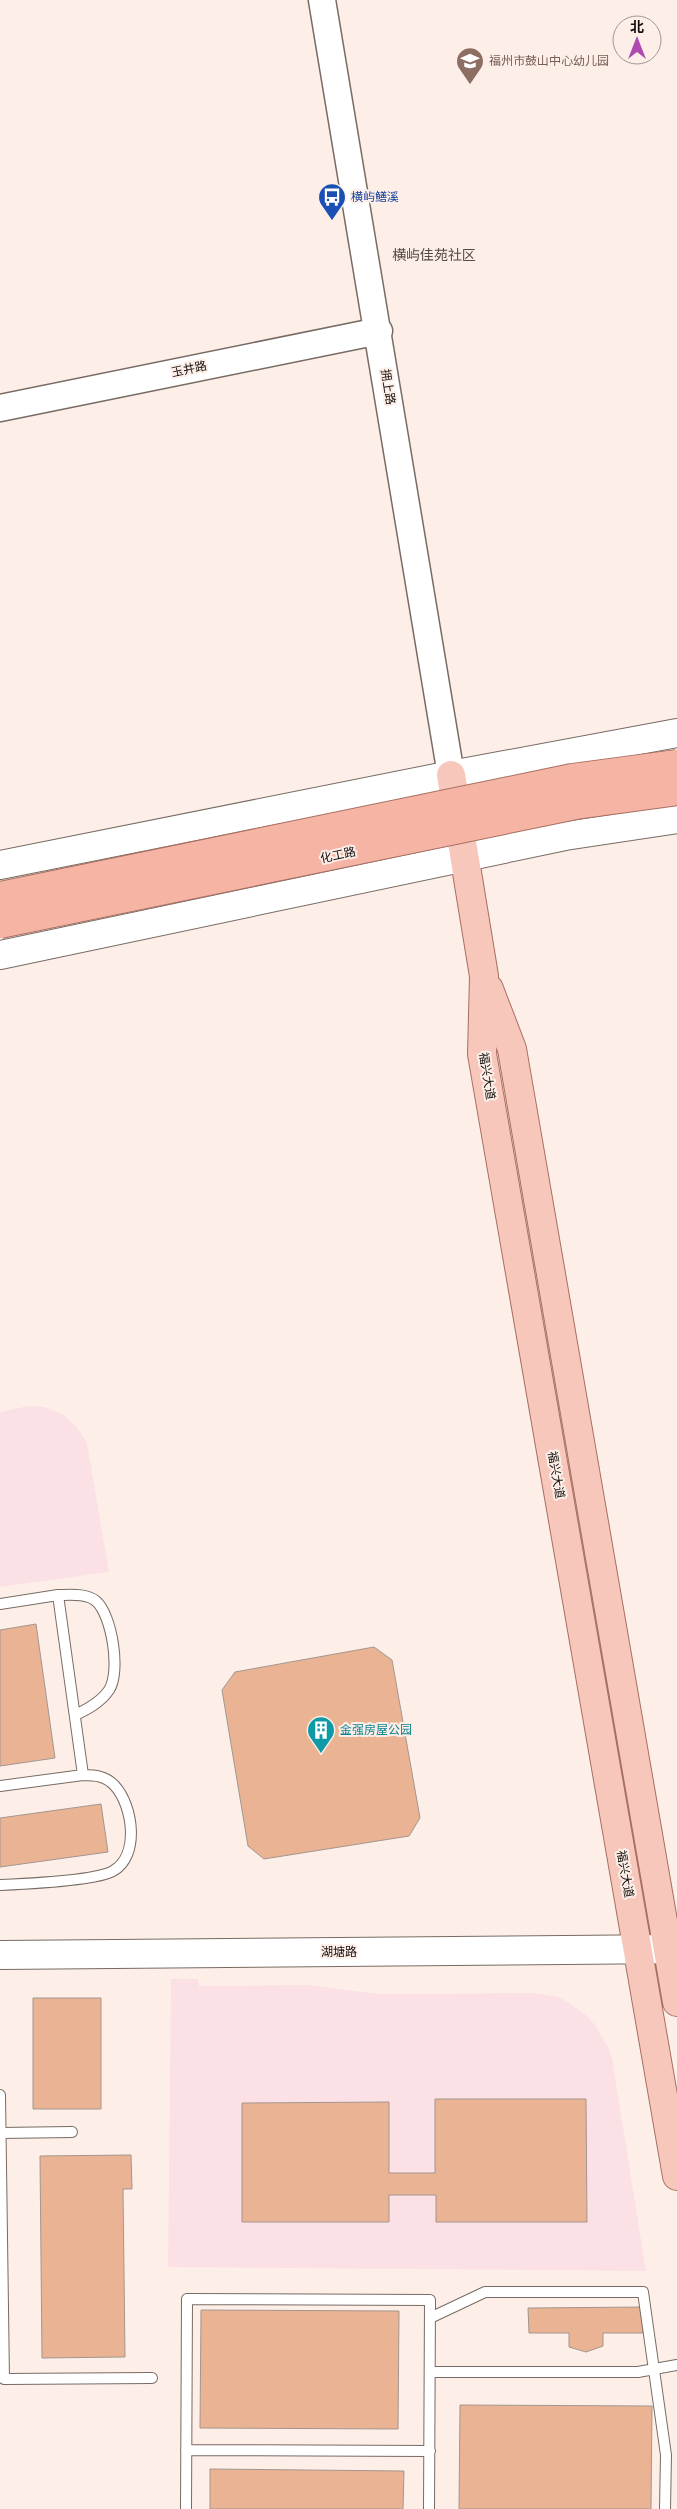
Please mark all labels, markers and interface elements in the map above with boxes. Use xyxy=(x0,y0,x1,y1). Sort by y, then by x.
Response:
north arrow xyxy=(612,15,662,65)
text: 北 xyxy=(630,19,644,35)
school or university icon: 福州市鼓山中心幼儿园 xyxy=(455,46,485,85)
place label: 福州市鼓山中心幼儿园 xyxy=(489,54,609,68)
bus stop icon: 横屿鳝溪 xyxy=(317,182,347,221)
place label: 横屿鳝溪 xyxy=(351,190,399,204)
district label: 横屿佳苑社区 xyxy=(392,247,476,263)
street label: 玉井路 xyxy=(170,358,208,380)
street label: 拥上路 xyxy=(378,368,398,406)
street label: 化工路 xyxy=(319,844,357,866)
street label: 福兴大道 xyxy=(476,1051,498,1101)
street label: 福兴大道 xyxy=(545,1450,567,1500)
building icon: 金强房屋公园 xyxy=(306,1715,336,1754)
place label: 金强房屋公园 xyxy=(340,1723,412,1737)
street label: 福兴大道 xyxy=(614,1849,636,1899)
street label: 湖塘路 xyxy=(321,1945,357,1959)

